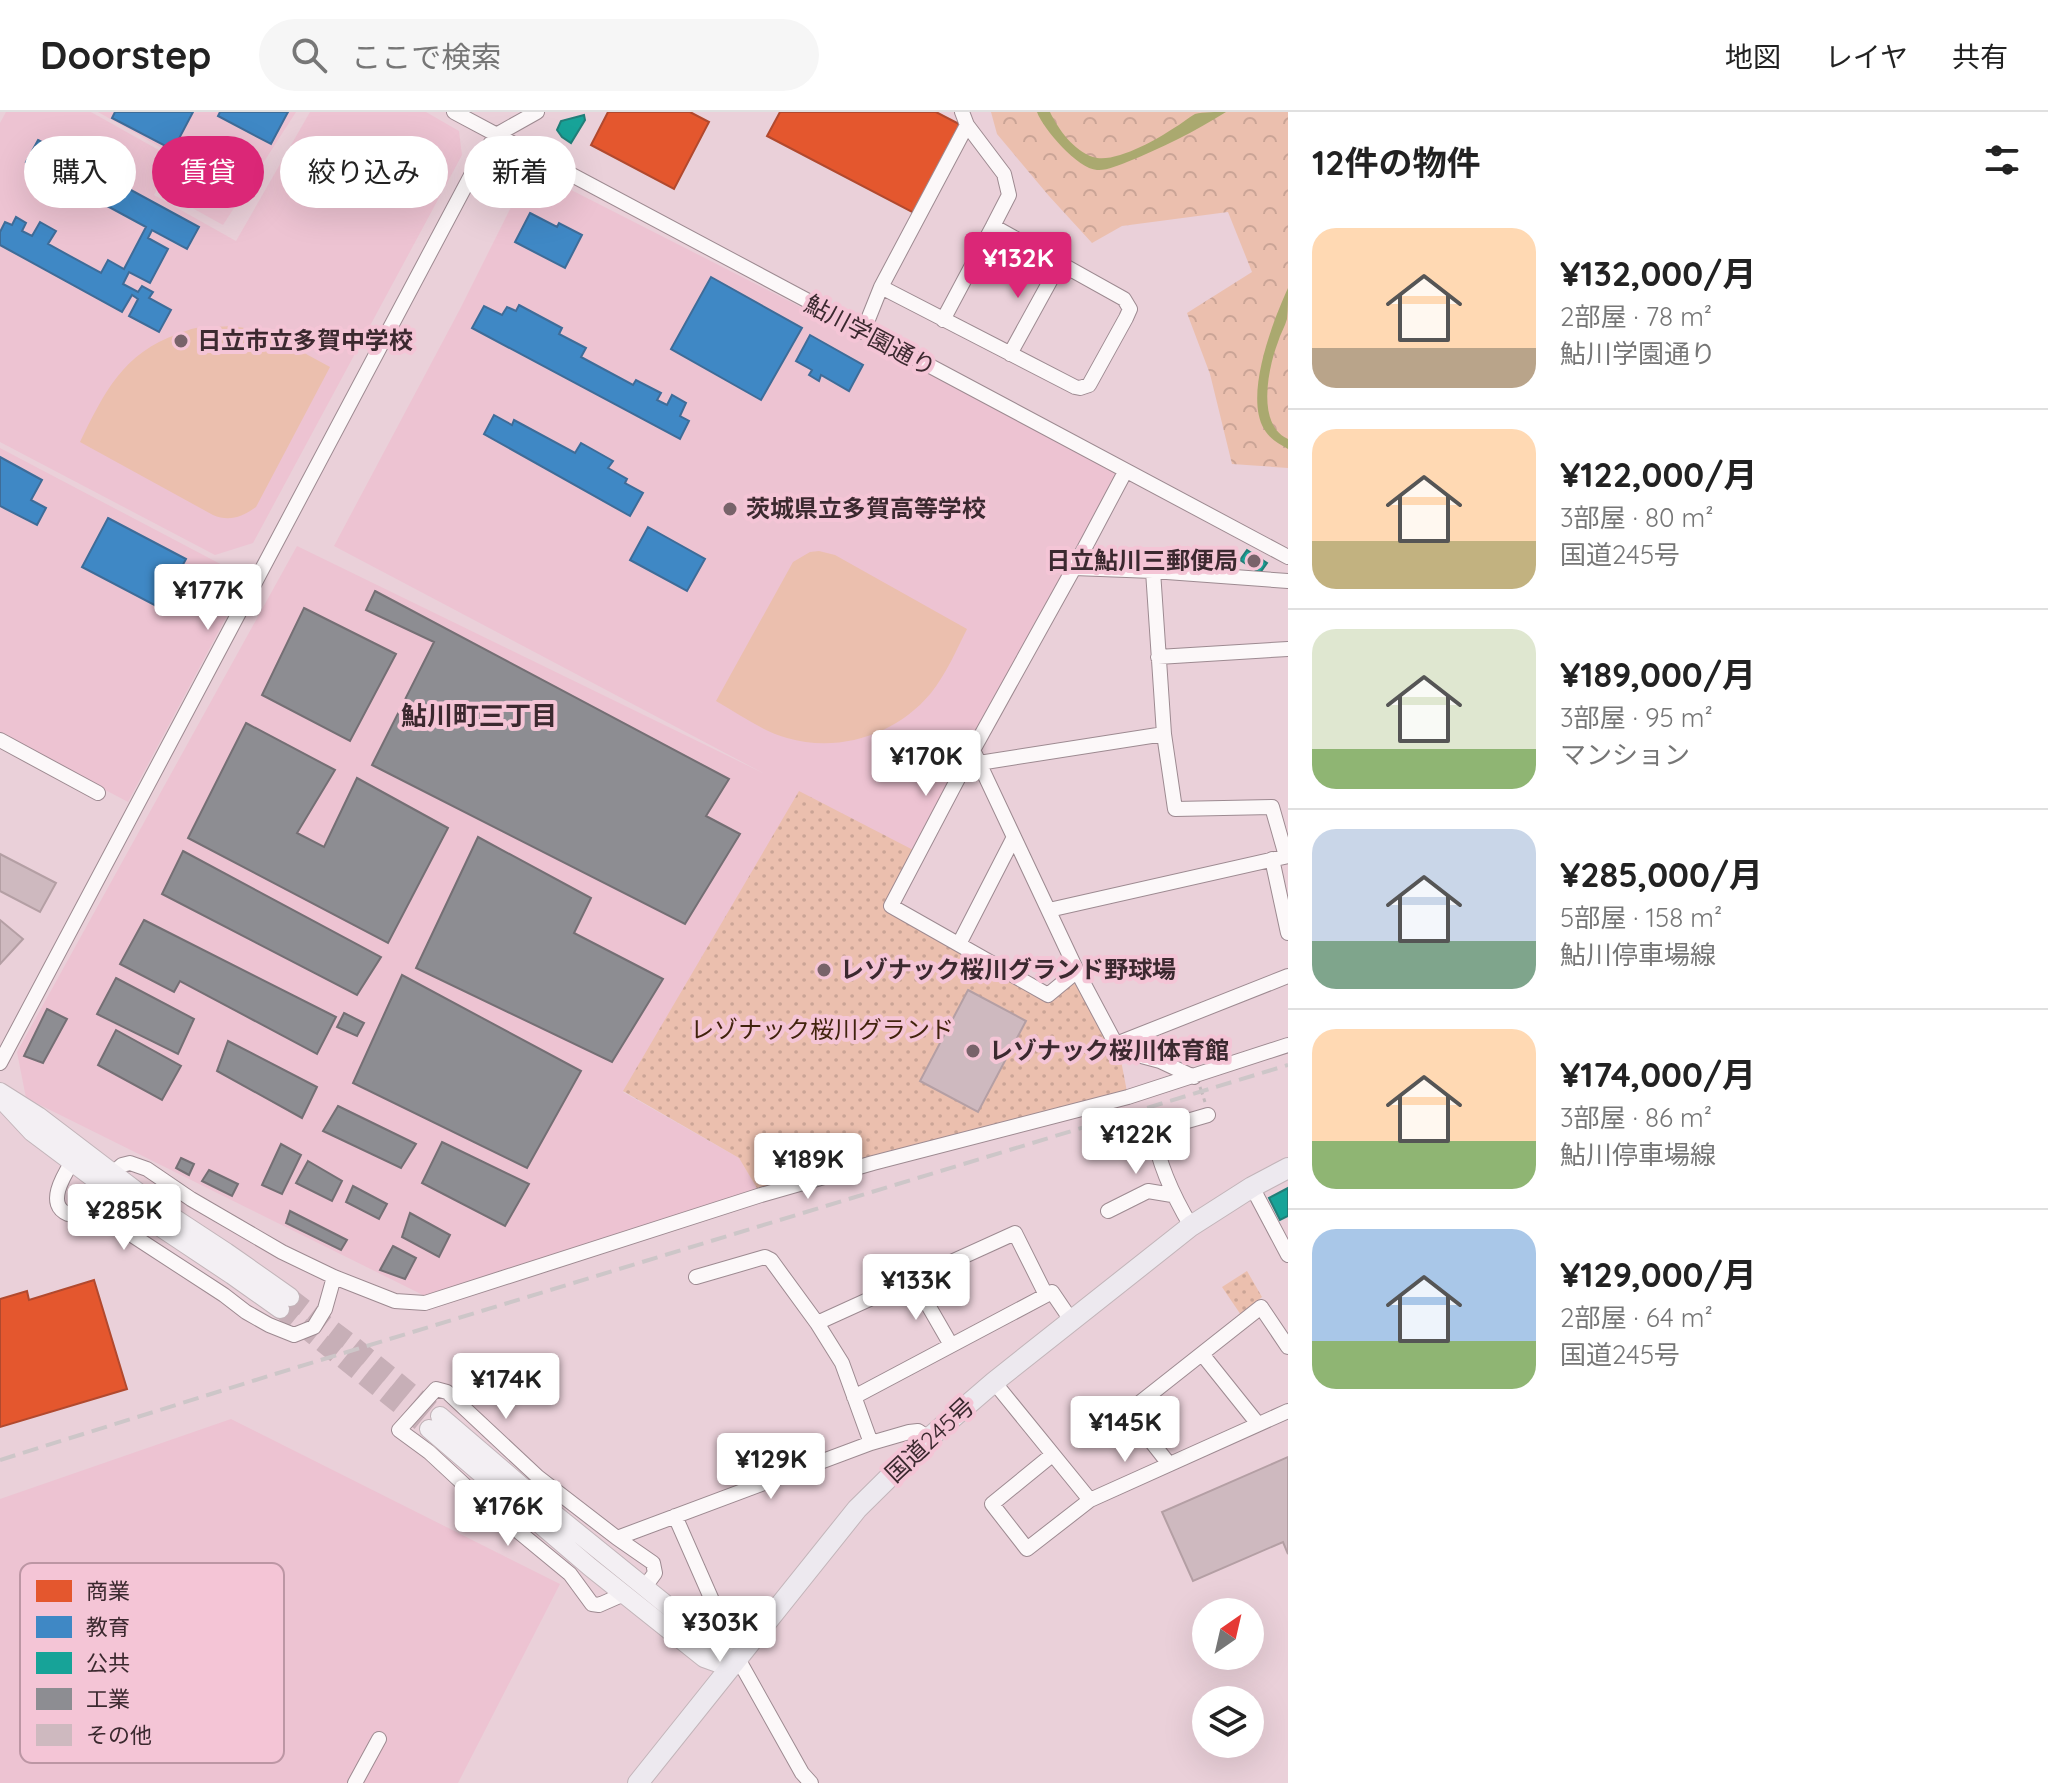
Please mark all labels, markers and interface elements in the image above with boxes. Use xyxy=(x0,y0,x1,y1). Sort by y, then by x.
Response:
search box xyxy=(259,19,819,91)
text: Doorstep xyxy=(40,31,211,79)
icon: search xyxy=(287,33,331,77)
text: ここで検索 xyxy=(351,38,501,76)
text: 地図 xyxy=(1725,39,1781,74)
text: レイヤ xyxy=(1825,39,1908,74)
text: 共有 xyxy=(1952,39,2008,74)
chip: 購入 xyxy=(24,136,136,208)
chip: 賃貸 xyxy=(152,136,264,208)
chip: 絞り込み xyxy=(280,136,448,208)
chip: 新着 xyxy=(464,136,576,208)
icon: filters xyxy=(1980,138,2024,182)
text: 12件の物件 xyxy=(1312,141,1481,184)
pin: ¥132K xyxy=(962,232,1074,300)
text: ¥132K xyxy=(982,241,1054,274)
text: ¥132,000/月 xyxy=(1560,252,1756,295)
icon: home xyxy=(1376,260,1472,356)
street label: 鮎川学園通り xyxy=(800,288,941,382)
text: 2部屋 · 78 m² xyxy=(1560,300,1712,333)
place label: 日立市立多賀中学校 xyxy=(197,325,413,355)
marker: 日立市立多賀中学校 xyxy=(172,332,190,350)
text: 鮎川学園通り xyxy=(1560,337,1716,370)
text: ¥122,000/月 xyxy=(1560,453,1757,496)
icon: home xyxy=(1376,461,1472,557)
place label: 茨城県立多賀高等学校 xyxy=(746,493,986,523)
marker: 茨城県立多賀高等学校 xyxy=(721,500,739,518)
text: 3部屋 · 80 m² xyxy=(1560,501,1713,534)
text: 国道245号 xyxy=(1560,538,1680,571)
place label: 日立鮎川三郵便局 xyxy=(1046,545,1238,575)
marker: 日立鮎川三郵便局 xyxy=(1245,552,1263,570)
pin: ¥177K xyxy=(152,564,264,632)
text: ¥177K xyxy=(172,573,244,606)
text: ¥189,000/月 xyxy=(1560,653,1756,696)
icon: home xyxy=(1376,661,1472,757)
district label: 鮎川町三丁目 xyxy=(401,699,557,732)
text: 3部屋 · 95 m² xyxy=(1560,701,1713,734)
pin: ¥170K xyxy=(870,730,982,798)
text: マンション xyxy=(1560,738,1690,771)
text: ¥170K xyxy=(890,739,962,772)
text: ¥285,000/月 xyxy=(1560,853,1763,896)
icon: home xyxy=(1376,861,1472,957)
text: 5部屋 · 158 m² xyxy=(1560,901,1722,934)
text: 鮎川停車場線 xyxy=(1560,938,1716,971)
place label: レゾナック桜川グランド野球場 xyxy=(840,954,1176,984)
marker: レゾナック桜川グランド野球場 xyxy=(815,961,833,979)
park label: レゾナック桜川グランド xyxy=(690,1014,954,1044)
place label: レゾナック桜川体育館 xyxy=(989,1035,1229,1065)
marker: レゾナック桜川体育館 xyxy=(964,1042,982,1060)
text: ¥174,000/月 xyxy=(1560,1053,1756,1096)
icon: home xyxy=(1376,1061,1472,1157)
text: 3部屋 · 86 m² xyxy=(1560,1101,1712,1134)
pin: ¥122K xyxy=(1080,1108,1192,1176)
text: ¥122K xyxy=(1100,1117,1172,1150)
pin: ¥189K xyxy=(752,1133,864,1201)
text: 鮎川停車場線 xyxy=(1560,1138,1716,1171)
text: ¥189K xyxy=(772,1142,844,1175)
pin: ¥285K xyxy=(68,1184,180,1252)
text: ¥285K xyxy=(86,1193,162,1226)
text: ¥129,000/月 xyxy=(1560,1253,1757,1296)
pin: ¥133K xyxy=(860,1254,972,1322)
icon: home xyxy=(1376,1261,1472,1357)
text: ¥133K xyxy=(881,1263,951,1296)
text: 2部屋 · 64 m² xyxy=(1560,1301,1713,1334)
text: 国道245号 xyxy=(1560,1338,1680,1371)
pin: ¥174K xyxy=(450,1353,562,1421)
text: ¥174K xyxy=(470,1362,542,1395)
street label: 国道245号 xyxy=(879,1391,980,1488)
pin: ¥145K xyxy=(1069,1396,1181,1464)
text: ¥145K xyxy=(1089,1405,1161,1438)
pin: ¥129K xyxy=(715,1433,827,1501)
text: ¥129K xyxy=(735,1442,807,1475)
pin: ¥176K xyxy=(452,1480,564,1548)
text: ¥176K xyxy=(473,1489,543,1522)
legend xyxy=(20,1563,284,1763)
text: 商業 xyxy=(86,1577,130,1605)
pin: ¥303K xyxy=(664,1596,776,1664)
north arrow xyxy=(1192,1598,1264,1670)
map controls xyxy=(1192,1598,1264,1758)
text: ¥303K xyxy=(682,1605,758,1638)
text: 教育 xyxy=(86,1613,130,1641)
text: 公共 xyxy=(86,1649,130,1677)
text: 工業 xyxy=(86,1685,130,1713)
button: layers xyxy=(1192,1686,1264,1758)
text: その他 xyxy=(86,1721,152,1749)

